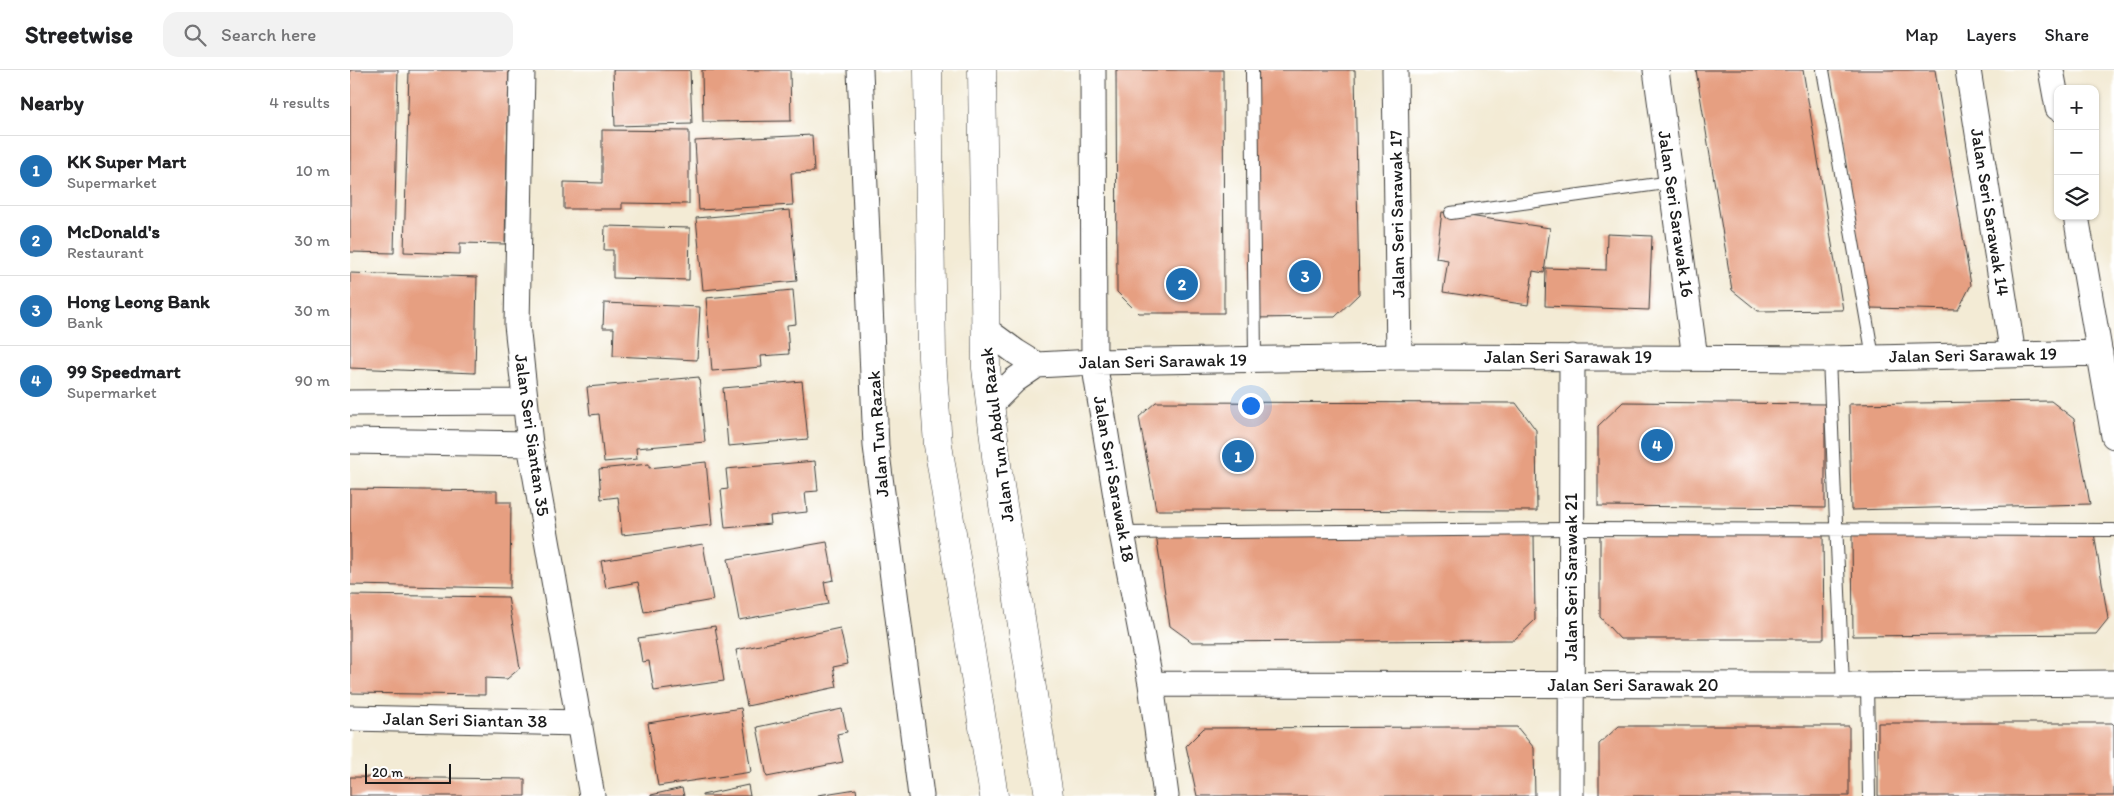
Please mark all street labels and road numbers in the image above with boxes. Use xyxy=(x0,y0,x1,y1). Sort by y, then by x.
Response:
street label: Jalan Seri Sarawak 14 xyxy=(1966,127,2014,298)
street label: Jalan Seri Sarawak 16 xyxy=(1653,129,1699,299)
street label: Jalan Seri Sarawak 17 xyxy=(1385,130,1409,298)
street label: Jalan Seri Sarawak 19 xyxy=(1889,343,2057,367)
street label: Jalan Tun Abdul Razak xyxy=(975,346,1019,524)
street label: Jalan Seri Sarawak 19 xyxy=(1484,346,1652,368)
street label: Jalan Seri Sarawak 19 xyxy=(1079,349,1247,373)
street label: Jalan Seri Siantan 35 xyxy=(510,352,554,518)
street label: Jalan Tun Razak xyxy=(863,370,893,498)
street label: Jalan Seri Sarawak 18 xyxy=(1089,394,1139,564)
street label: Jalan Seri Sarawak 21 xyxy=(1560,493,1582,661)
street label: Jalan Seri Sarawak 20 xyxy=(1548,674,1718,696)
street label: Jalan Seri Siantan 38 xyxy=(383,708,547,732)

